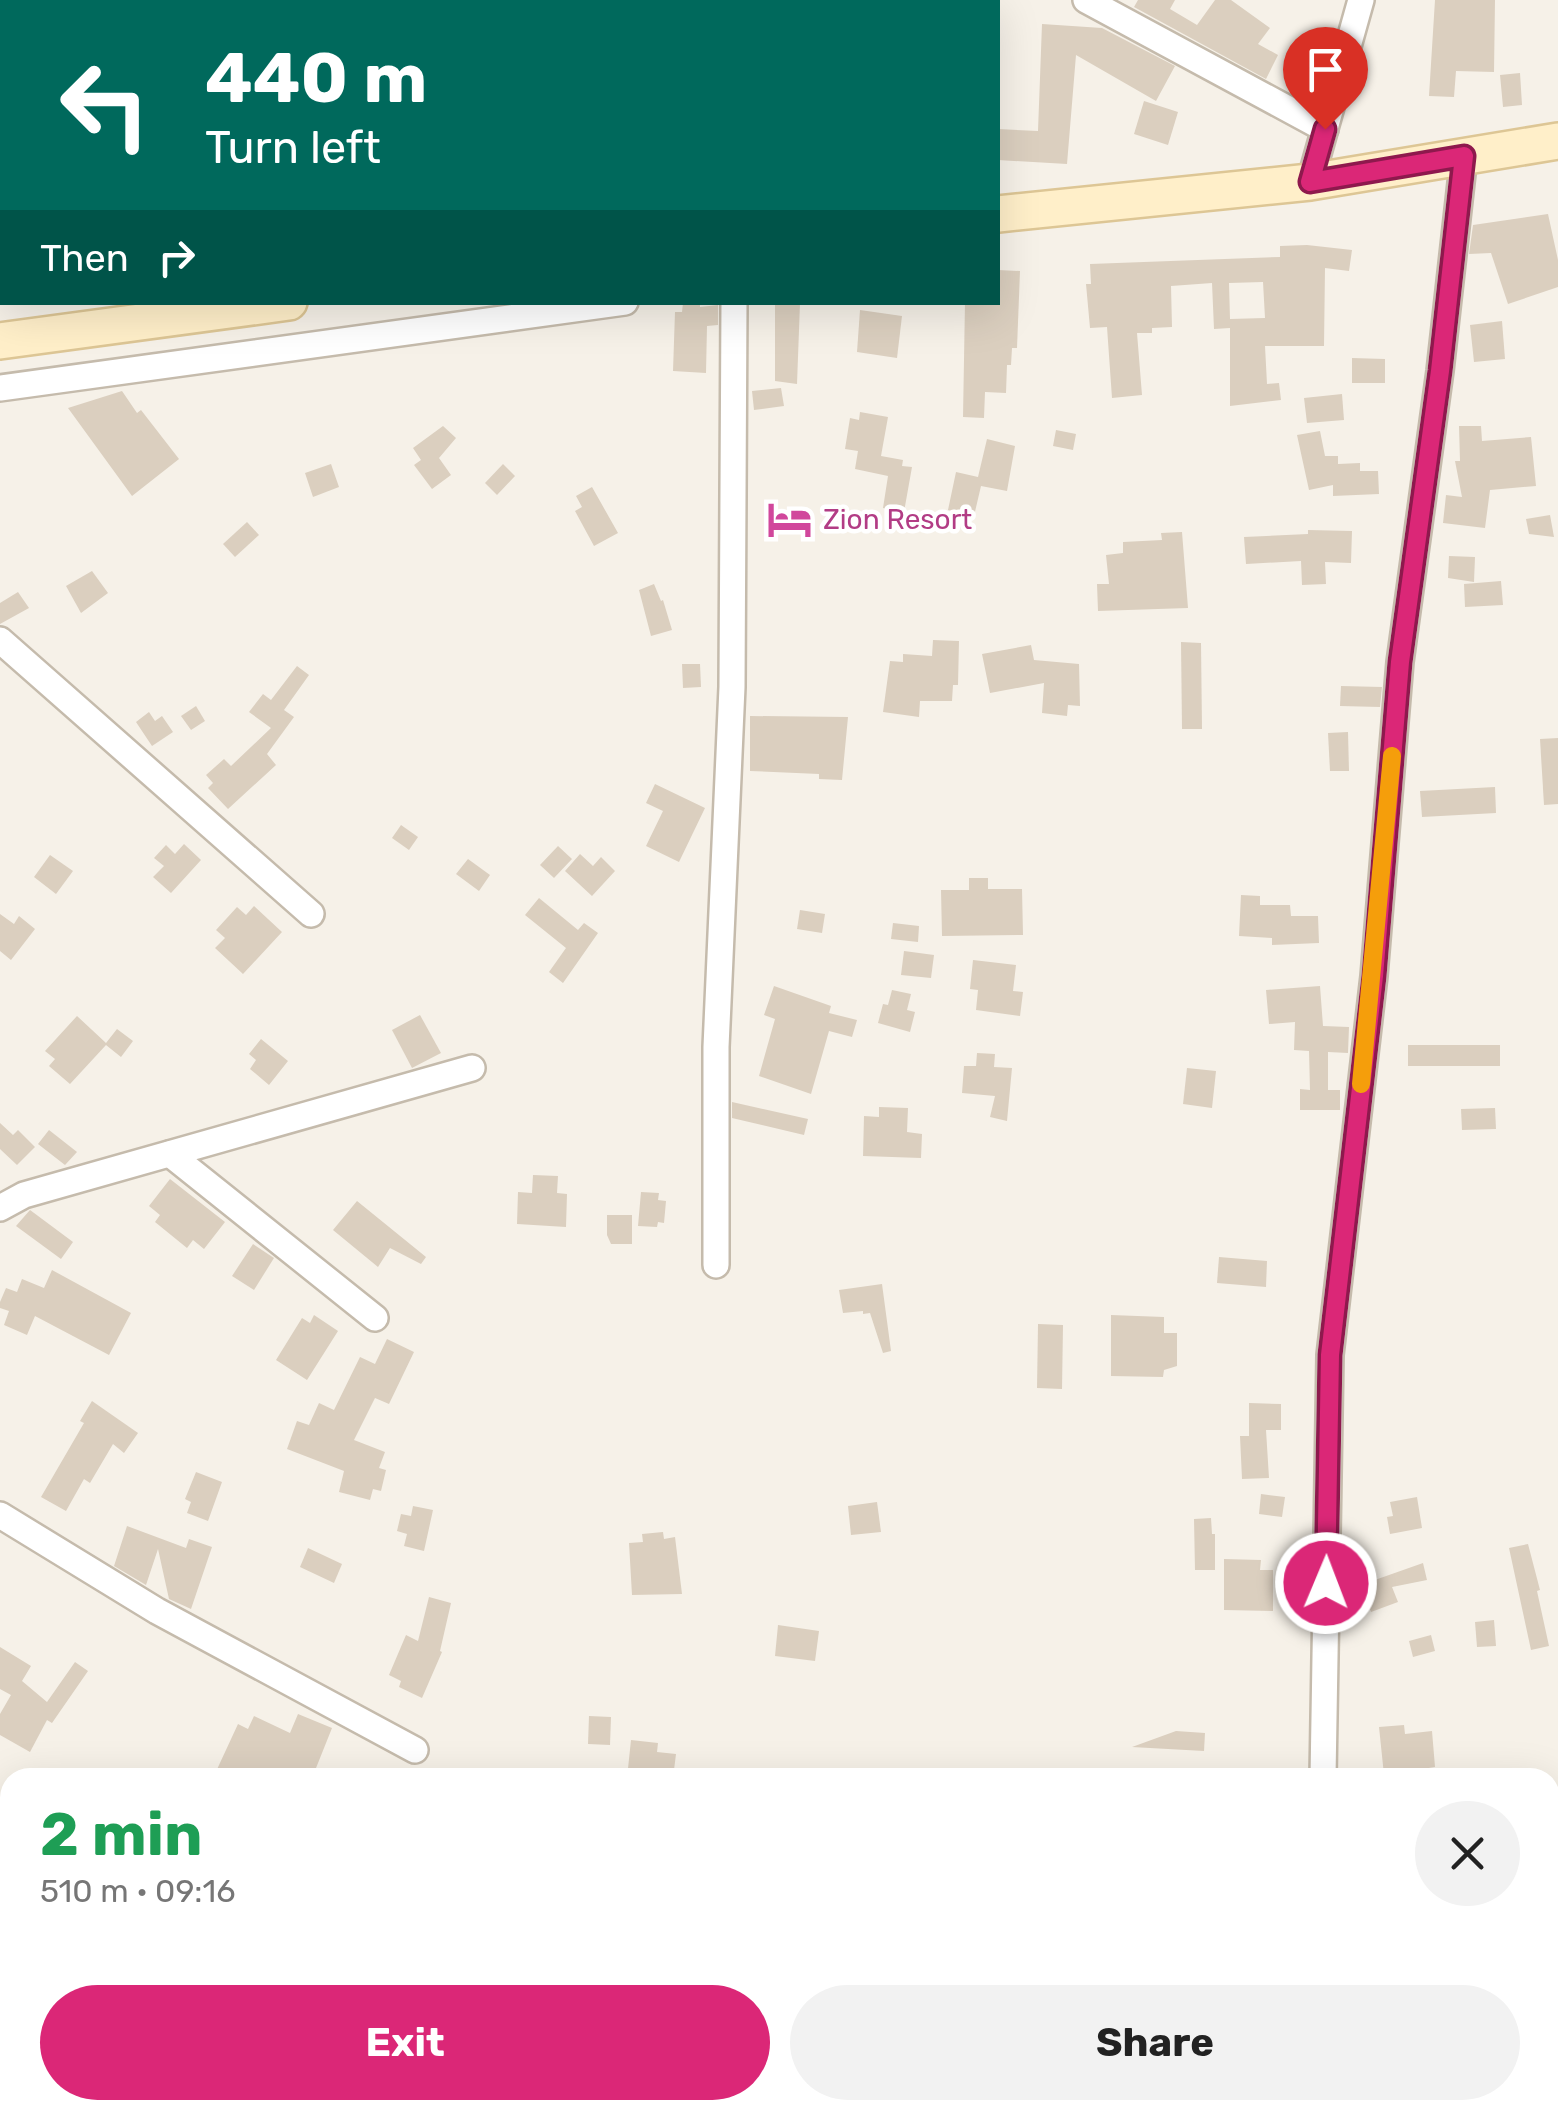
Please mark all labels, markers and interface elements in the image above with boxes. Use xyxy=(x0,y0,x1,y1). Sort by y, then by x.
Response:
pin xyxy=(1283,27,1368,130)
text: 440 m xyxy=(205,37,427,120)
icon: left xyxy=(40,40,170,170)
icon: arrive xyxy=(1298,42,1353,97)
text: Turn left xyxy=(205,121,381,174)
icon: right xyxy=(149,230,204,285)
text: Then xyxy=(40,235,129,281)
hotel icon: Zion Resort xyxy=(766,495,814,543)
place label: Zion Resort xyxy=(823,503,972,536)
position arrow xyxy=(1274,1531,1378,1635)
text: 2 min xyxy=(40,1799,202,1870)
button: close xyxy=(1415,1801,1520,1906)
text: 510 m · 09:16 xyxy=(40,1872,236,1910)
button: Exit xyxy=(40,1985,770,2100)
button: Share xyxy=(790,1985,1520,2100)

